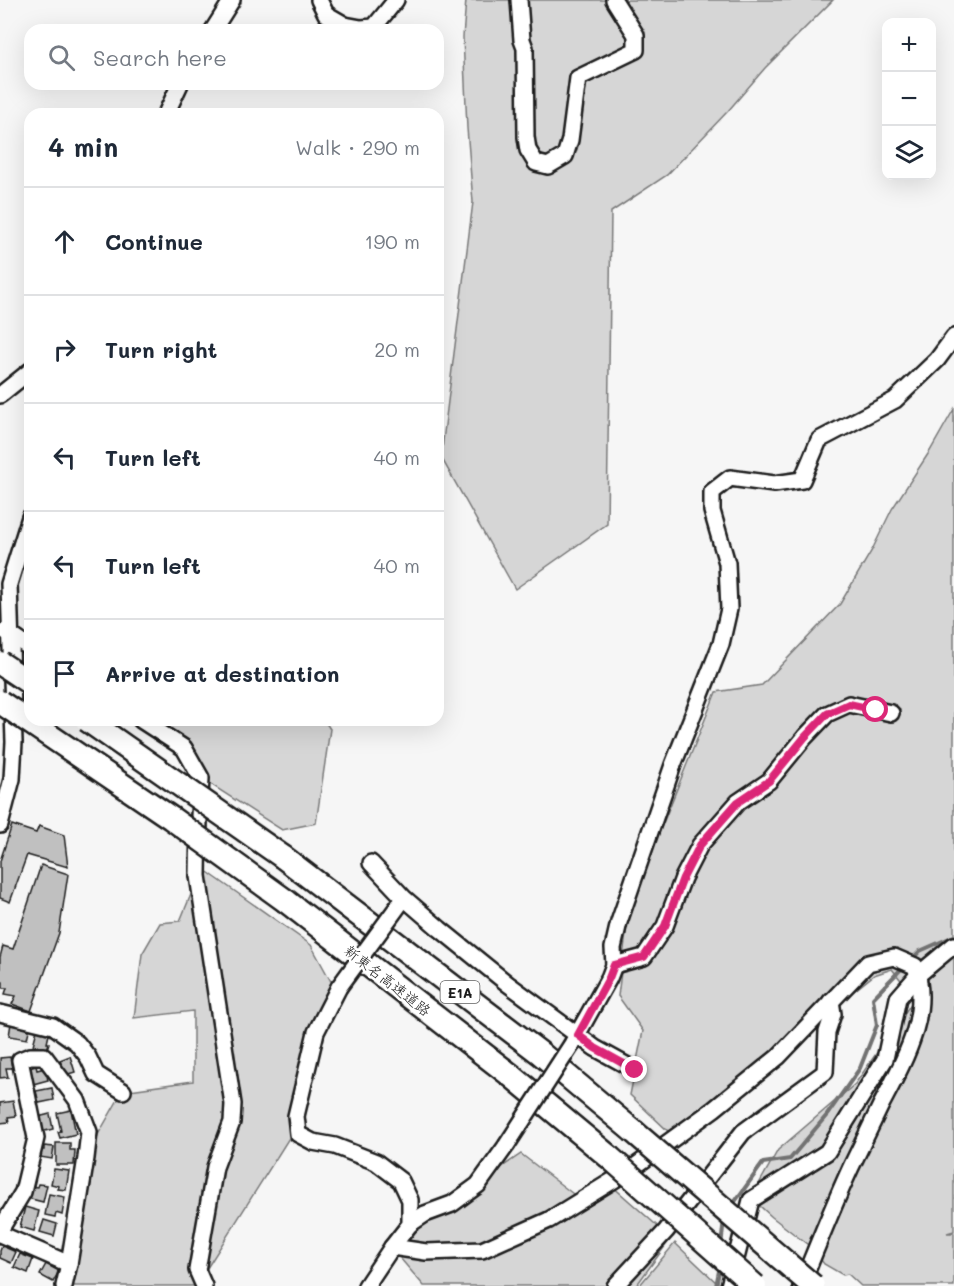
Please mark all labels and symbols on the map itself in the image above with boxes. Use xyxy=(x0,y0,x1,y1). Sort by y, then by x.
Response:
route start xyxy=(862,696,888,722)
street label: 新東名高速道路 xyxy=(340,940,436,1020)
road number: E1A xyxy=(440,981,480,1003)
route end xyxy=(621,1056,647,1082)

